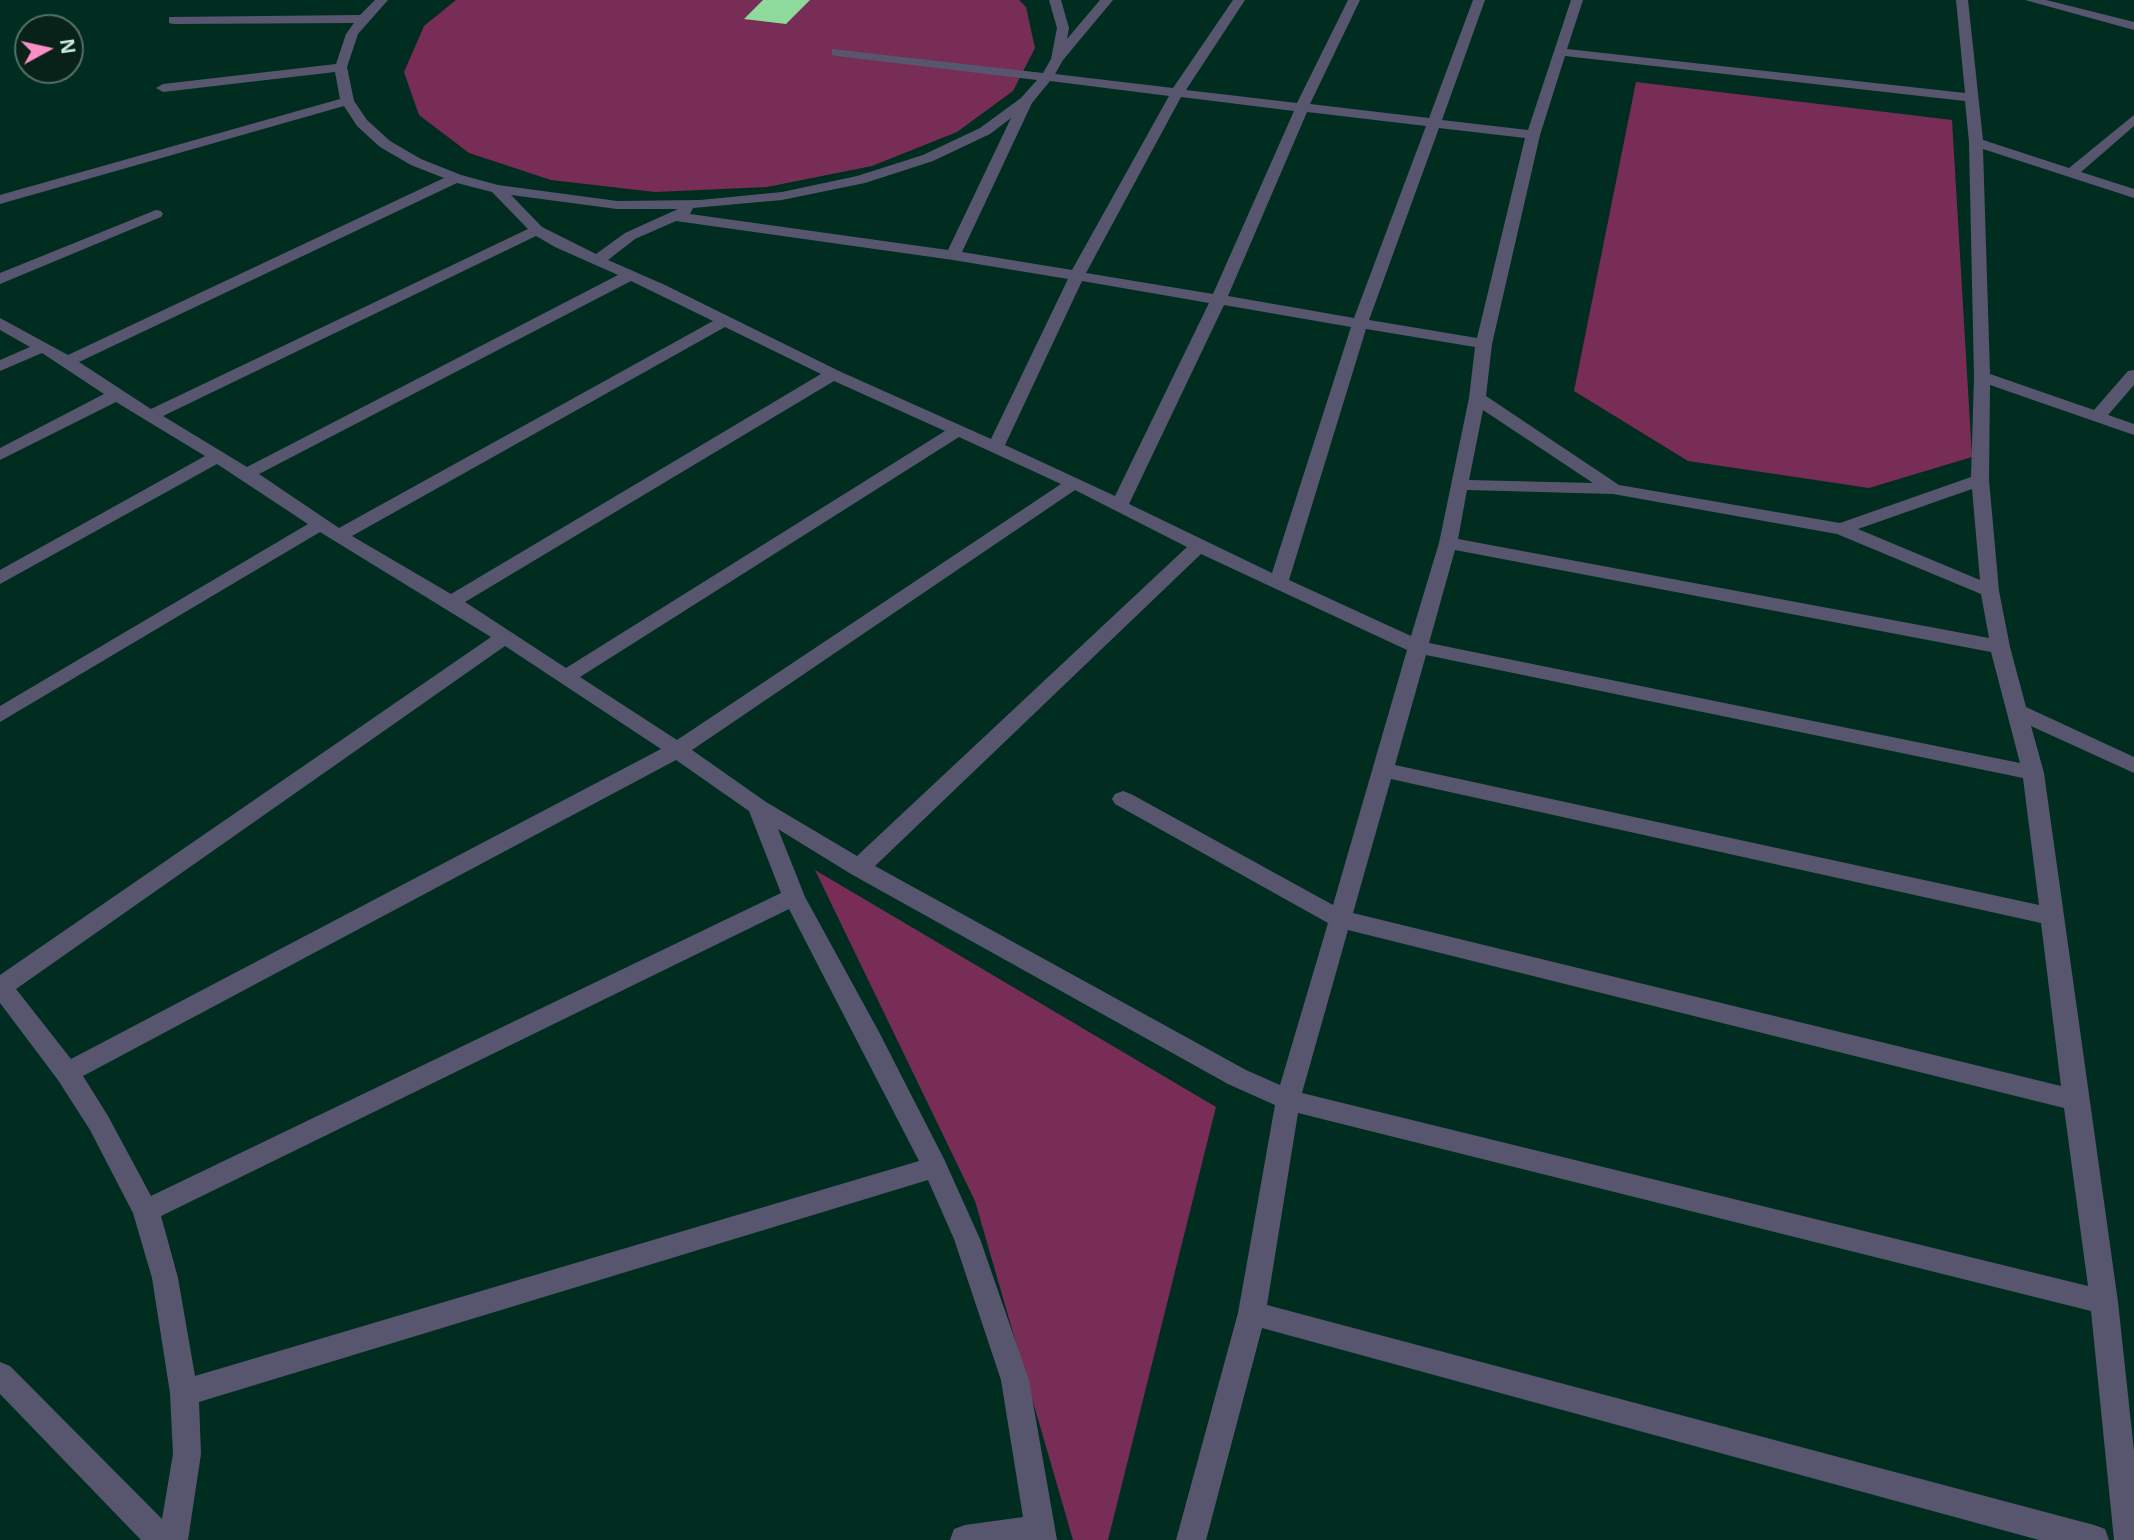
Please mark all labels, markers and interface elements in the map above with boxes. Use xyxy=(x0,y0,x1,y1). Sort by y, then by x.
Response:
north arrow xyxy=(14,14,84,84)
text: N xyxy=(54,37,82,56)

